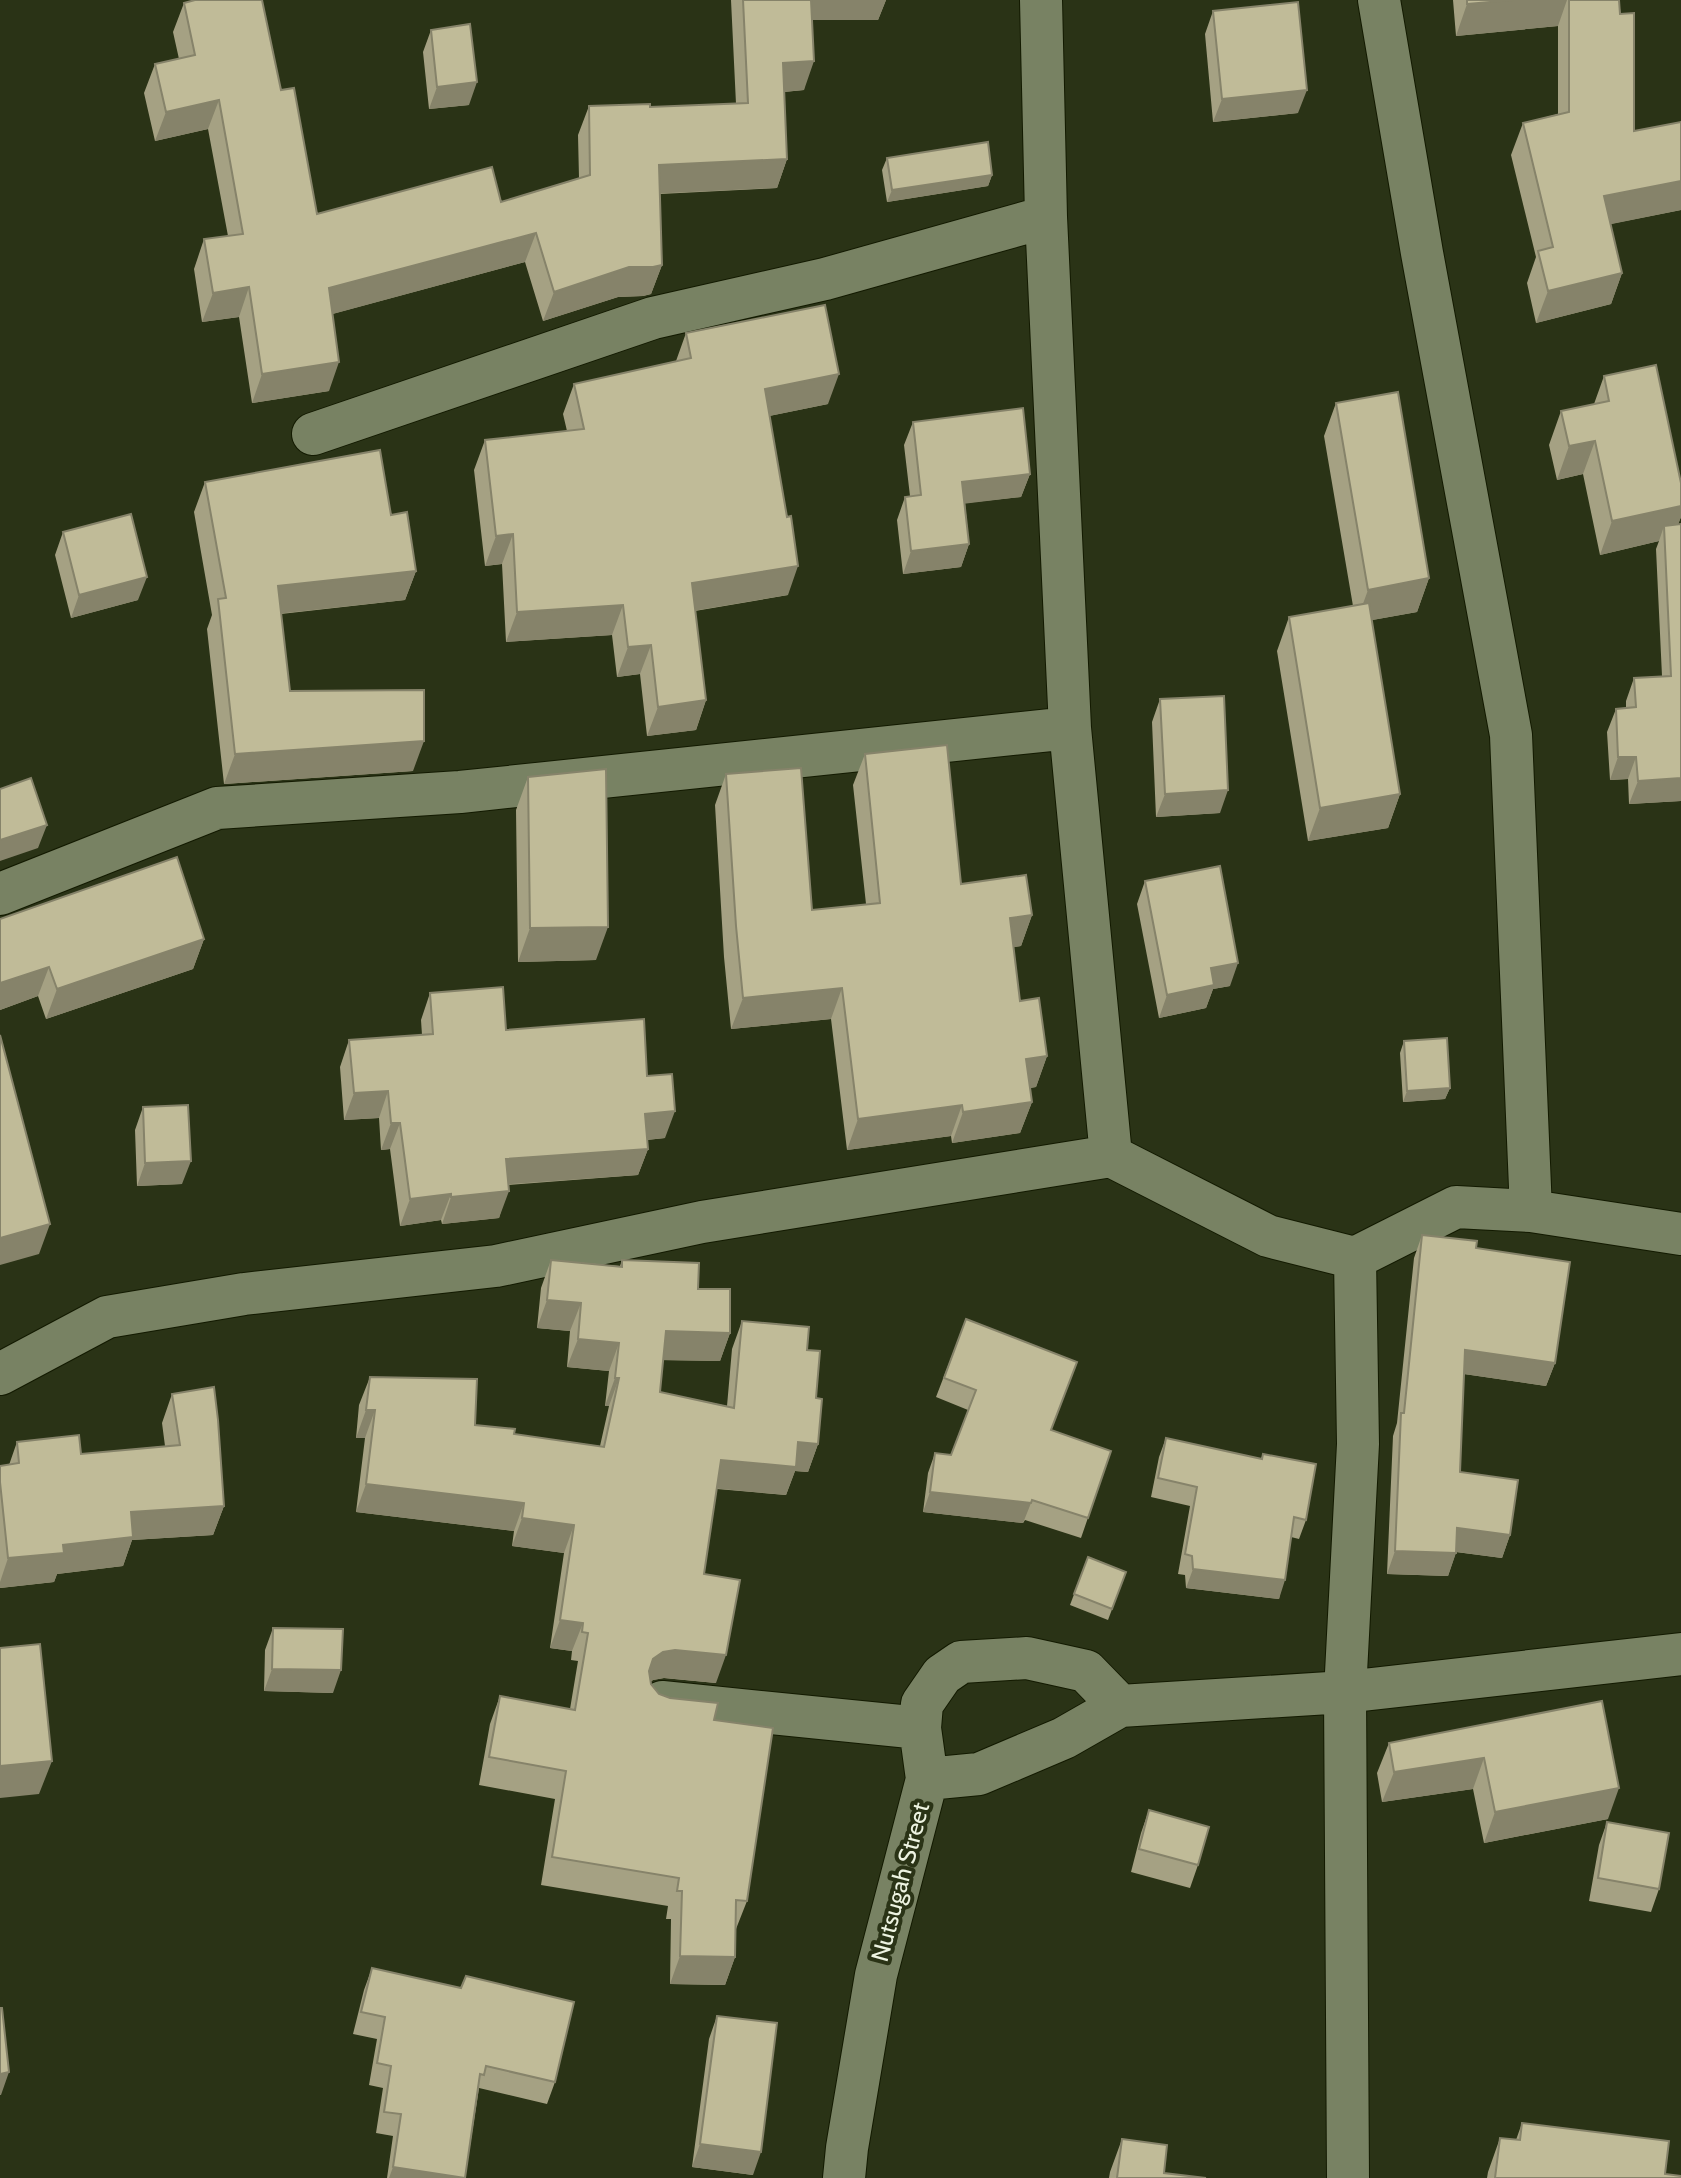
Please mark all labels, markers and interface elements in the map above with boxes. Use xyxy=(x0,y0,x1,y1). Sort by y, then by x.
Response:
street label: Nutsugah Street xyxy=(865,1799,935,1965)

